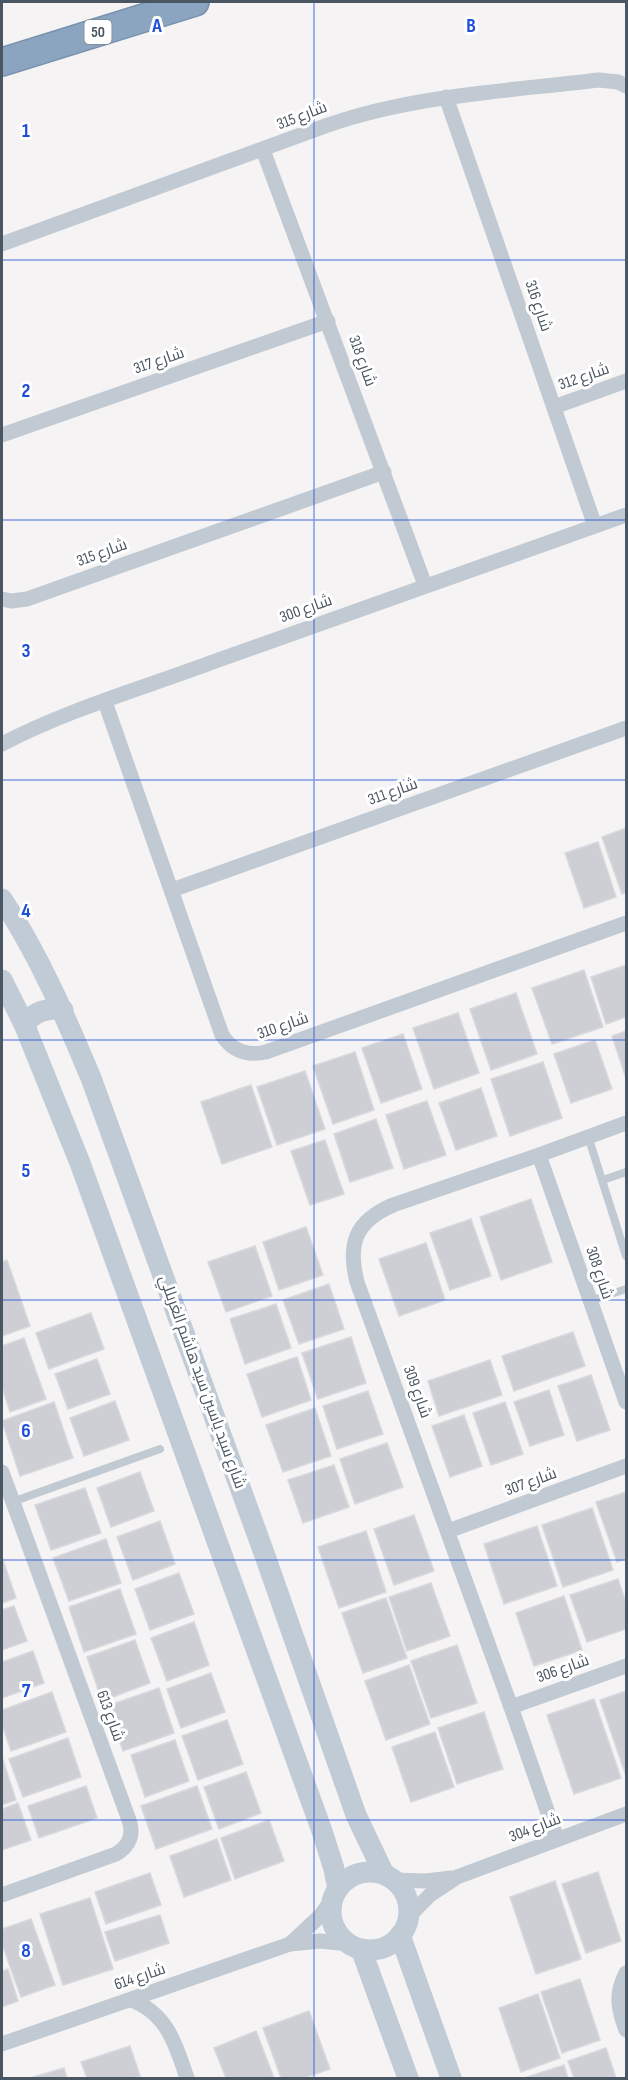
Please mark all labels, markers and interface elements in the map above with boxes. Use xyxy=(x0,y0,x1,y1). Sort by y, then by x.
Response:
text: A xyxy=(151,14,162,38)
text: B xyxy=(466,14,476,38)
road number: 50 xyxy=(84,20,112,44)
street label: شارع 315 xyxy=(274,98,330,135)
text: 1 xyxy=(22,119,30,143)
street label: شارع 316 xyxy=(519,278,556,334)
street label: شارع 318 xyxy=(343,333,380,389)
street label: شارع 317 xyxy=(131,344,187,379)
street label: شارع 312 xyxy=(556,359,612,395)
text: 2 xyxy=(22,379,30,403)
street label: شارع 315 xyxy=(74,535,130,572)
street label: شارع 300 xyxy=(277,591,335,628)
text: 3 xyxy=(22,639,31,663)
street label: شارع 311 xyxy=(366,774,421,811)
text: 4 xyxy=(21,899,31,923)
street label: شارع 310 xyxy=(255,1008,311,1045)
text: 5 xyxy=(22,1159,31,1183)
street label: شارع 308 xyxy=(580,1244,617,1302)
street label: شارع سيد ياسين سيد هاشم الغربللي xyxy=(152,1273,250,1492)
street label: شارع 309 xyxy=(398,1363,435,1421)
text: 6 xyxy=(21,1419,31,1443)
street label: شارع 307 xyxy=(502,1464,560,1501)
street label: شارع 306 xyxy=(534,1651,592,1688)
text: 7 xyxy=(22,1679,31,1703)
street label: شارع 613 xyxy=(91,1688,128,1744)
street label: شارع 304 xyxy=(506,1809,564,1847)
text: 8 xyxy=(21,1939,31,1963)
street label: شارع 614 xyxy=(112,1959,168,1996)

